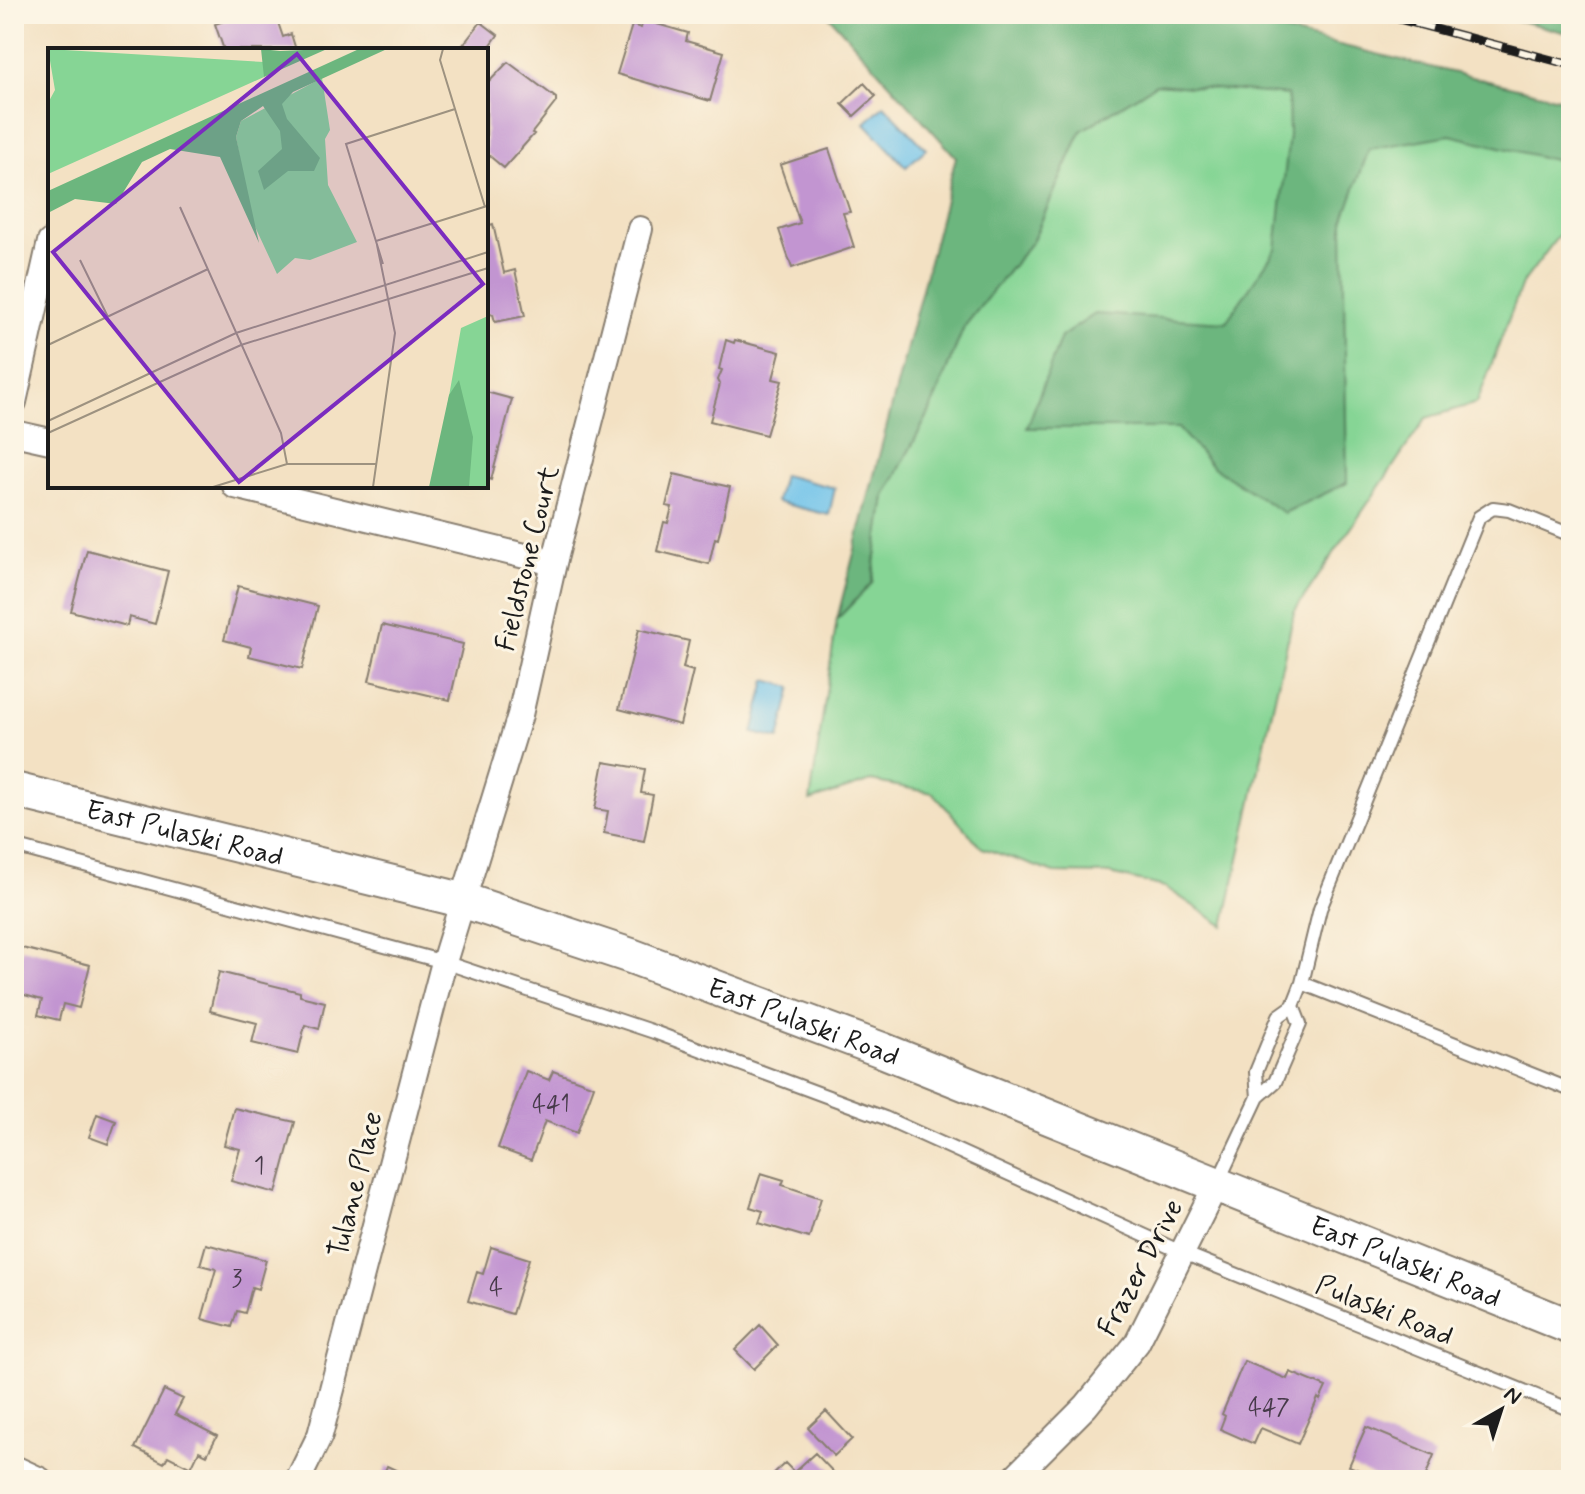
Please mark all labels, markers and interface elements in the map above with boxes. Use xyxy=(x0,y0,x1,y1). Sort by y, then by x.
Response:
inset map xyxy=(48,48,488,488)
street label: Fieldstone Court xyxy=(487,461,569,655)
street label: East Pulaski Road xyxy=(82,792,287,876)
street label: East Pulaski Road xyxy=(702,970,904,1076)
house number: 441 xyxy=(532,1090,570,1121)
street label: Tulane Place xyxy=(320,1108,392,1262)
house number: 1 xyxy=(254,1151,264,1182)
street label: Frazer Drive xyxy=(1090,1193,1193,1343)
street label: East Pulaski Road xyxy=(1307,1208,1507,1314)
house number: 3 xyxy=(232,1264,243,1295)
street label: Pulaski Road xyxy=(1311,1266,1459,1352)
house number: 4 xyxy=(489,1273,503,1304)
north arrow xyxy=(1461,1370,1541,1450)
text: N xyxy=(1498,1381,1527,1412)
house number: 447 xyxy=(1248,1393,1290,1424)

